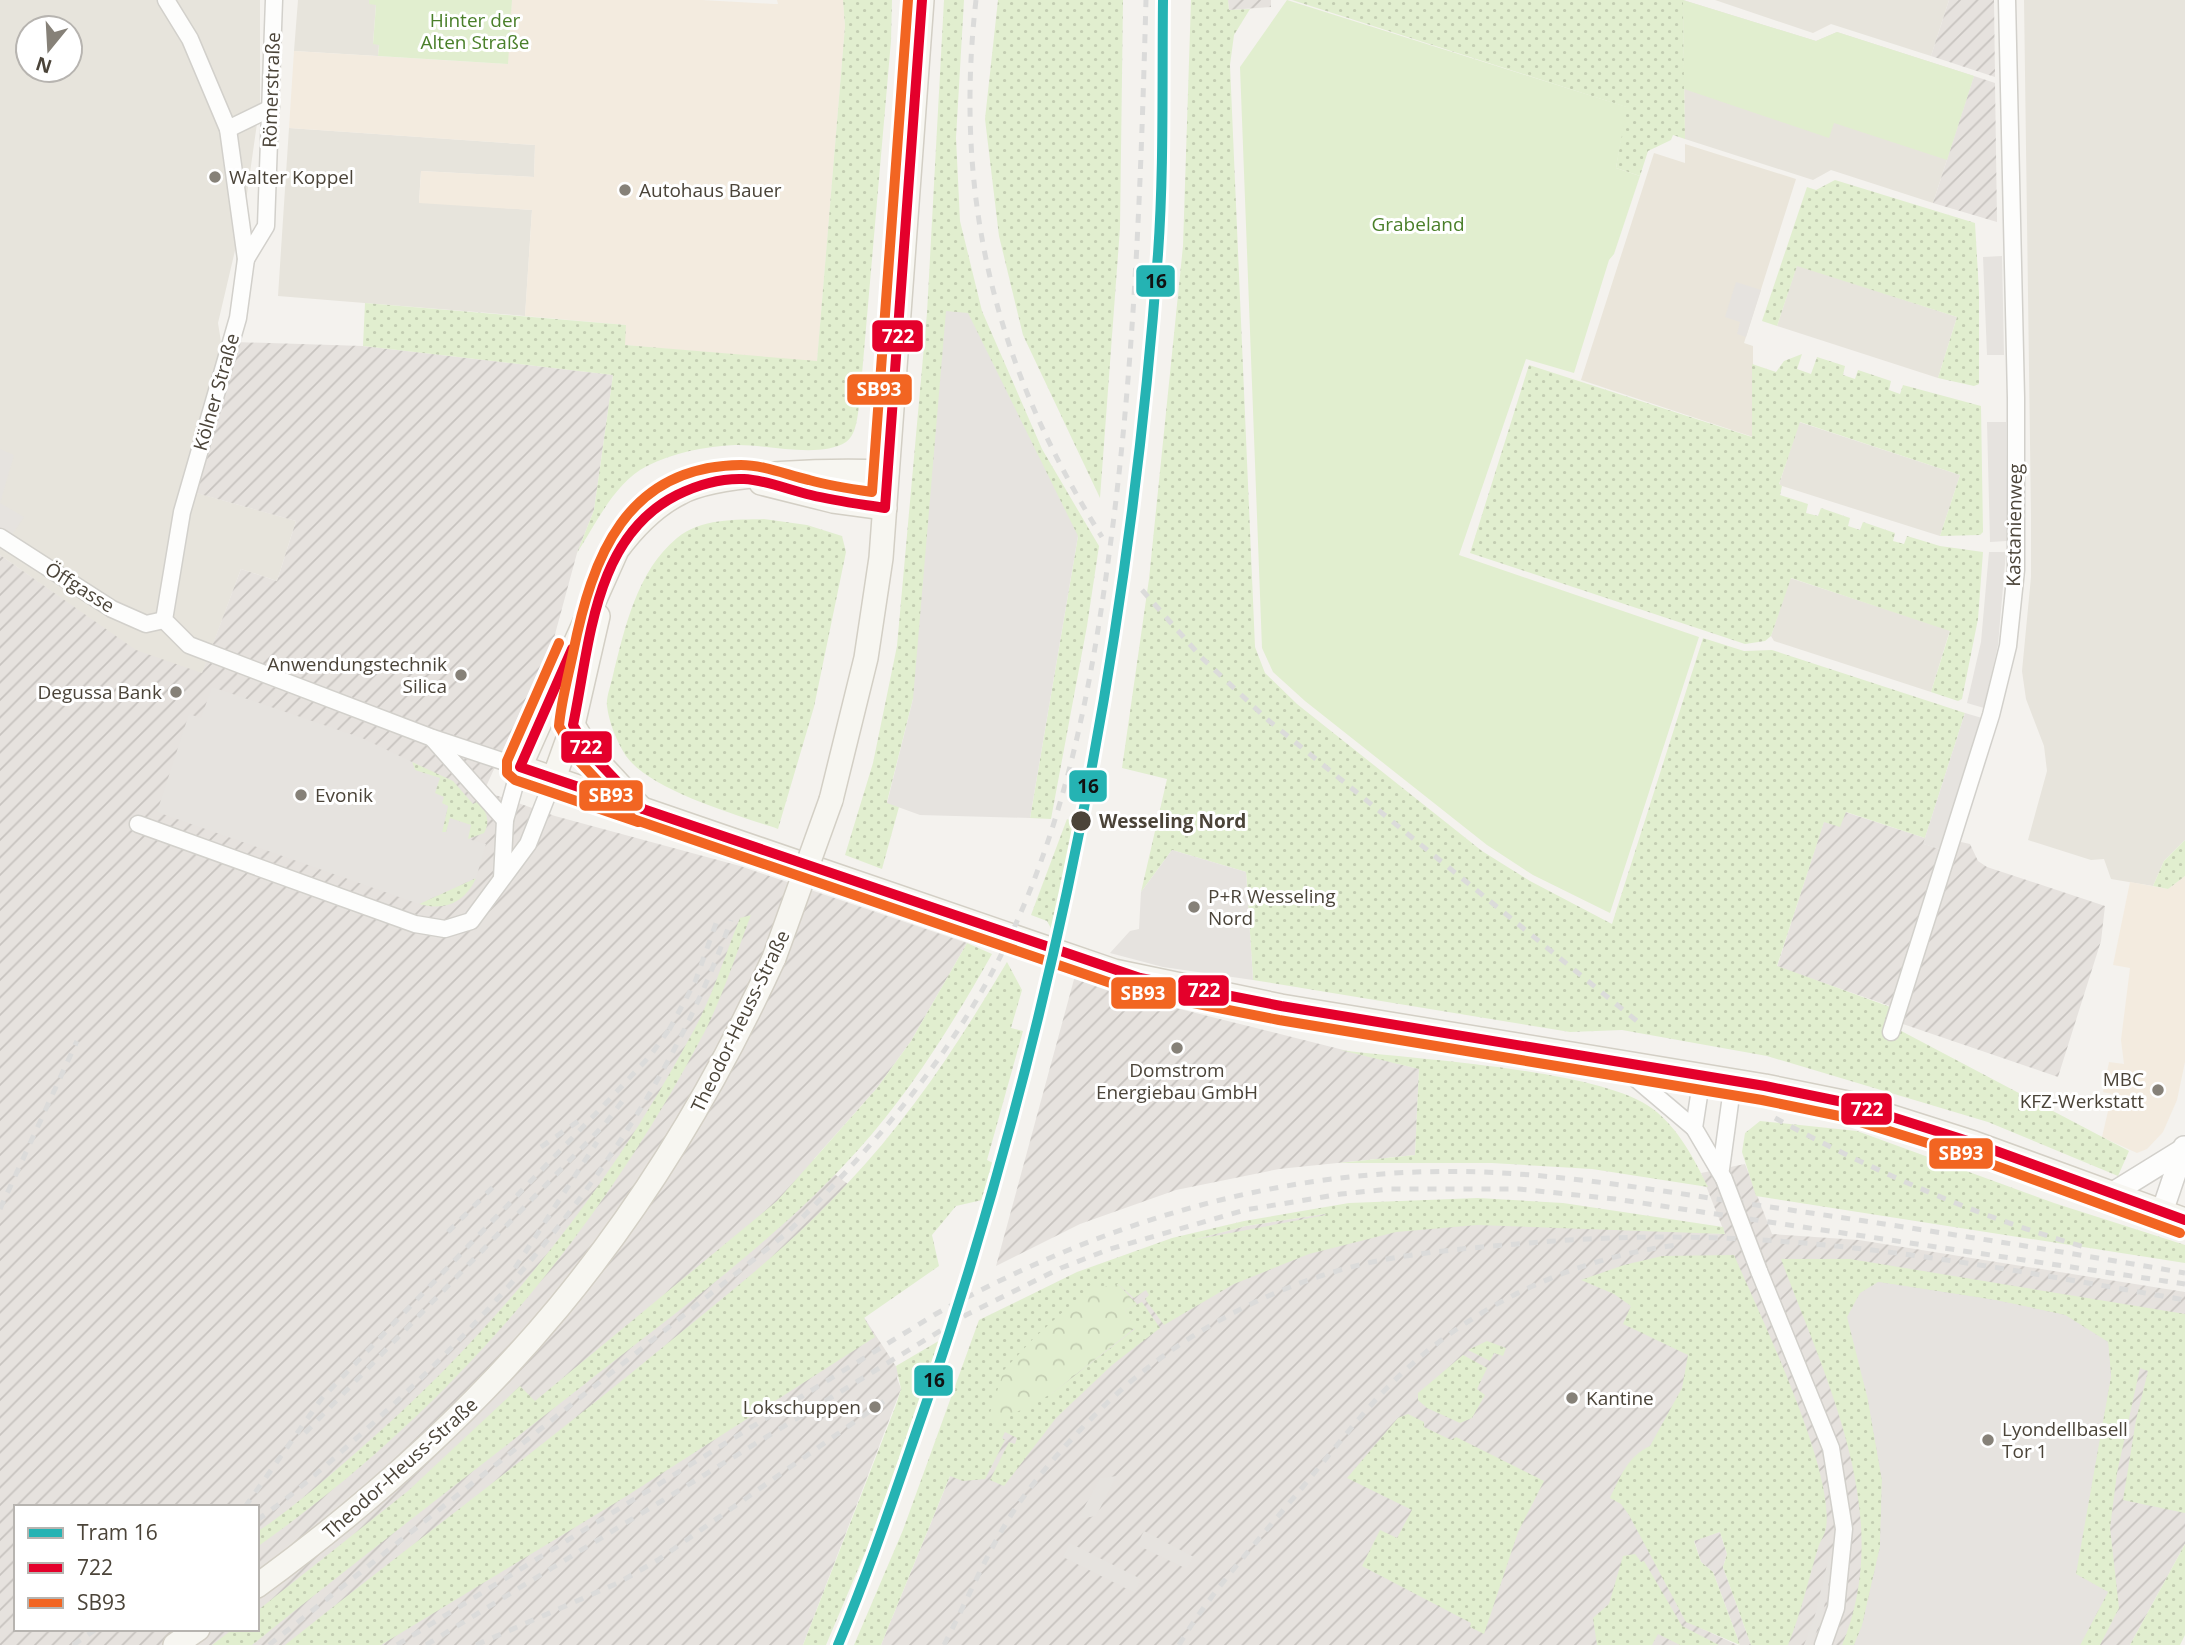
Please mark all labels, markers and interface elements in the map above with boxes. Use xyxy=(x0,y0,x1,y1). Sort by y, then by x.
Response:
park label: Hinter der Alten Straße xyxy=(421,7,529,55)
north arrow xyxy=(14,14,84,84)
street label: Römerstraße xyxy=(256,32,286,148)
text: N xyxy=(32,50,55,80)
place label: Walter Koppel xyxy=(229,164,354,190)
marker: Walter Koppel xyxy=(207,169,223,185)
place label: Autohaus Bauer xyxy=(639,177,782,203)
marker: Autohaus Bauer xyxy=(617,182,633,198)
park label: Grabeland xyxy=(1371,211,1465,237)
line badge: 16 xyxy=(1135,264,1176,298)
text: 16 xyxy=(1145,268,1167,294)
line badge: 722 xyxy=(871,319,924,353)
text: 722 xyxy=(882,323,914,349)
street label: Kölner Straße xyxy=(187,330,245,454)
line badge: SB93 xyxy=(846,373,913,406)
text: SB93 xyxy=(857,376,902,402)
street label: Kastanienweg xyxy=(2000,463,2028,587)
street label: Öffgasse xyxy=(40,556,120,618)
place label: Anwendungstechnik Silica xyxy=(267,651,447,699)
marker: Anwendungstechnik Silica xyxy=(453,667,469,683)
place label: Degussa Bank xyxy=(38,679,162,705)
marker: Degussa Bank xyxy=(168,684,184,700)
line badge: 722 xyxy=(560,730,613,764)
text: 722 xyxy=(570,734,602,760)
line badge: 16 xyxy=(1068,769,1108,803)
text: 16 xyxy=(1077,773,1099,799)
line badge: SB93 xyxy=(578,779,644,812)
place label: Evonik xyxy=(315,782,373,808)
text: SB93 xyxy=(589,782,634,808)
marker: Evonik xyxy=(293,787,309,803)
place label: Wesseling Nord xyxy=(1099,808,1246,834)
marker: Wesseling Nord xyxy=(1069,809,1093,833)
place label: P+R Wesseling Nord xyxy=(1208,883,1336,931)
marker: P+R Wesseling Nord xyxy=(1186,899,1202,915)
street label: Theodor-Heuss-Straße xyxy=(685,926,795,1116)
line badge: 722 xyxy=(1177,974,1230,1007)
line badge: SB93 xyxy=(1110,976,1177,1010)
text: 722 xyxy=(1188,977,1220,1003)
text: SB93 xyxy=(1121,980,1166,1006)
marker: Domstrom Energiebau GmbH xyxy=(1169,1040,1185,1056)
place label: Domstrom Energiebau GmbH xyxy=(1096,1057,1258,1105)
place label: MBC KFZ-Werkstatt xyxy=(2020,1066,2144,1114)
marker: MBC KFZ-Werkstatt xyxy=(2150,1082,2166,1098)
line badge: 722 xyxy=(1840,1092,1893,1126)
text: 722 xyxy=(1851,1096,1883,1122)
line badge: SB93 xyxy=(1928,1137,1994,1170)
text: SB93 xyxy=(1939,1140,1984,1166)
line badge: 16 xyxy=(913,1364,954,1397)
text: 16 xyxy=(923,1367,945,1393)
place label: Kantine xyxy=(1586,1385,1654,1411)
marker: Kantine xyxy=(1564,1390,1580,1406)
street label: Theodor-Heuss-Straße xyxy=(317,1392,483,1544)
place label: Lokschuppen xyxy=(743,1394,861,1420)
marker: Lokschuppen xyxy=(867,1399,883,1415)
place label: Lyondellbasell Tor 1 xyxy=(2002,1416,2128,1464)
marker: Lyondellbasell Tor 1 xyxy=(1980,1432,1996,1448)
legend xyxy=(14,1505,259,1631)
text: Tram 16 xyxy=(77,1518,158,1546)
text: 722 xyxy=(77,1553,113,1581)
text: SB93 xyxy=(77,1588,126,1616)

